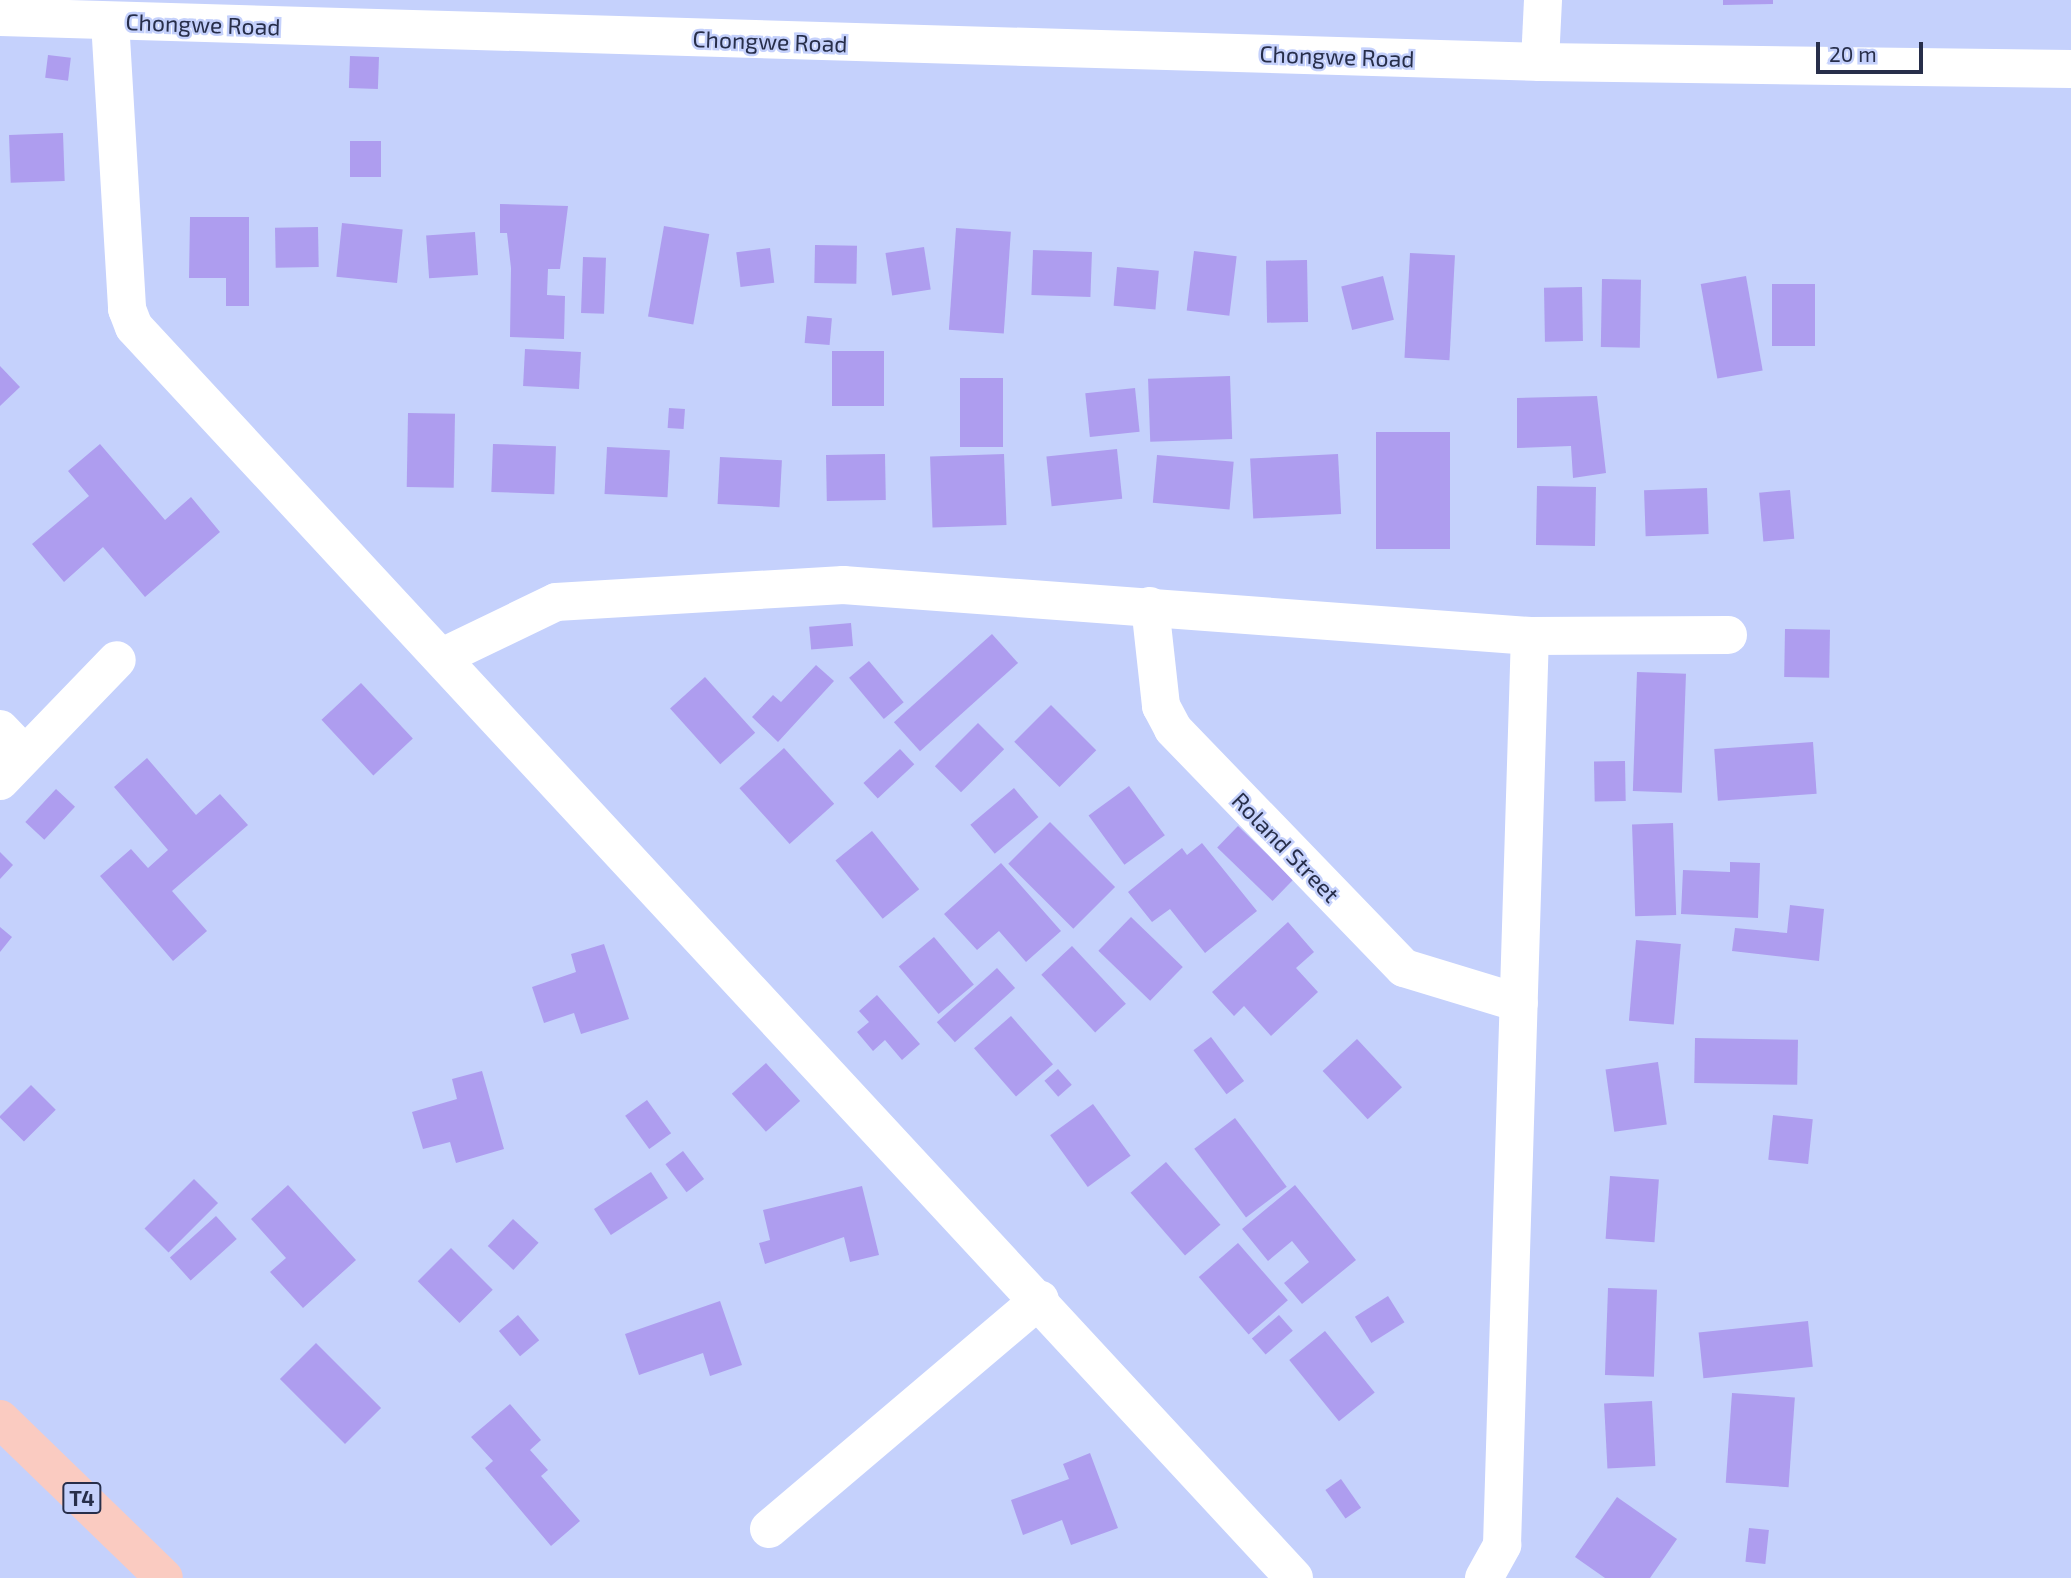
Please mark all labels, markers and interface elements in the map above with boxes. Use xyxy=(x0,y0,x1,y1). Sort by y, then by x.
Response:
street label: Chongwe Road xyxy=(125,8,281,40)
street label: Chongwe Road xyxy=(692,25,848,57)
scale bar xyxy=(1819,28,1926,72)
street label: Chongwe Road xyxy=(1259,40,1415,72)
text: 20 m xyxy=(1829,41,1877,66)
street label: Roland Street xyxy=(1227,786,1345,908)
road number: T4 xyxy=(61,1480,103,1516)

